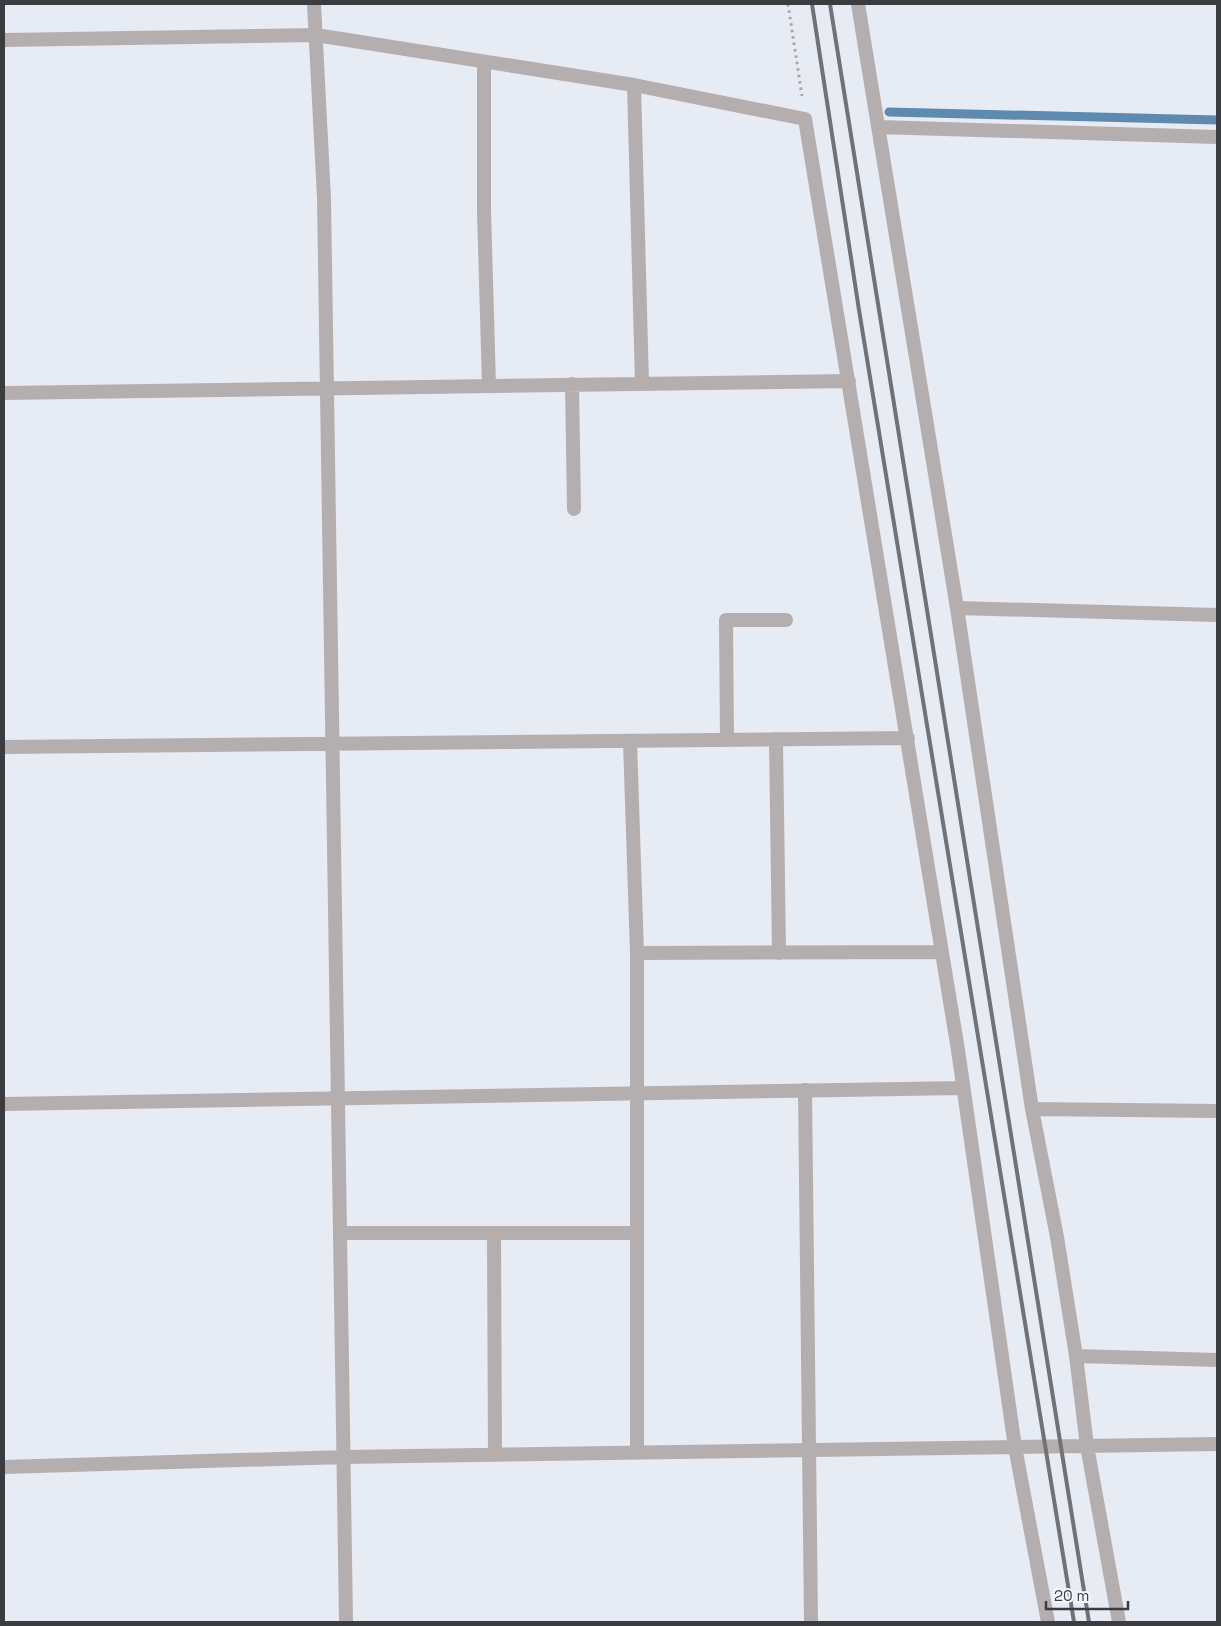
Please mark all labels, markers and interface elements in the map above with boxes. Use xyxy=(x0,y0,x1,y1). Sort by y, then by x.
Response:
scale bar xyxy=(1046,1578,1128,1610)
text: 20 m xyxy=(1054,1586,1089,1605)

